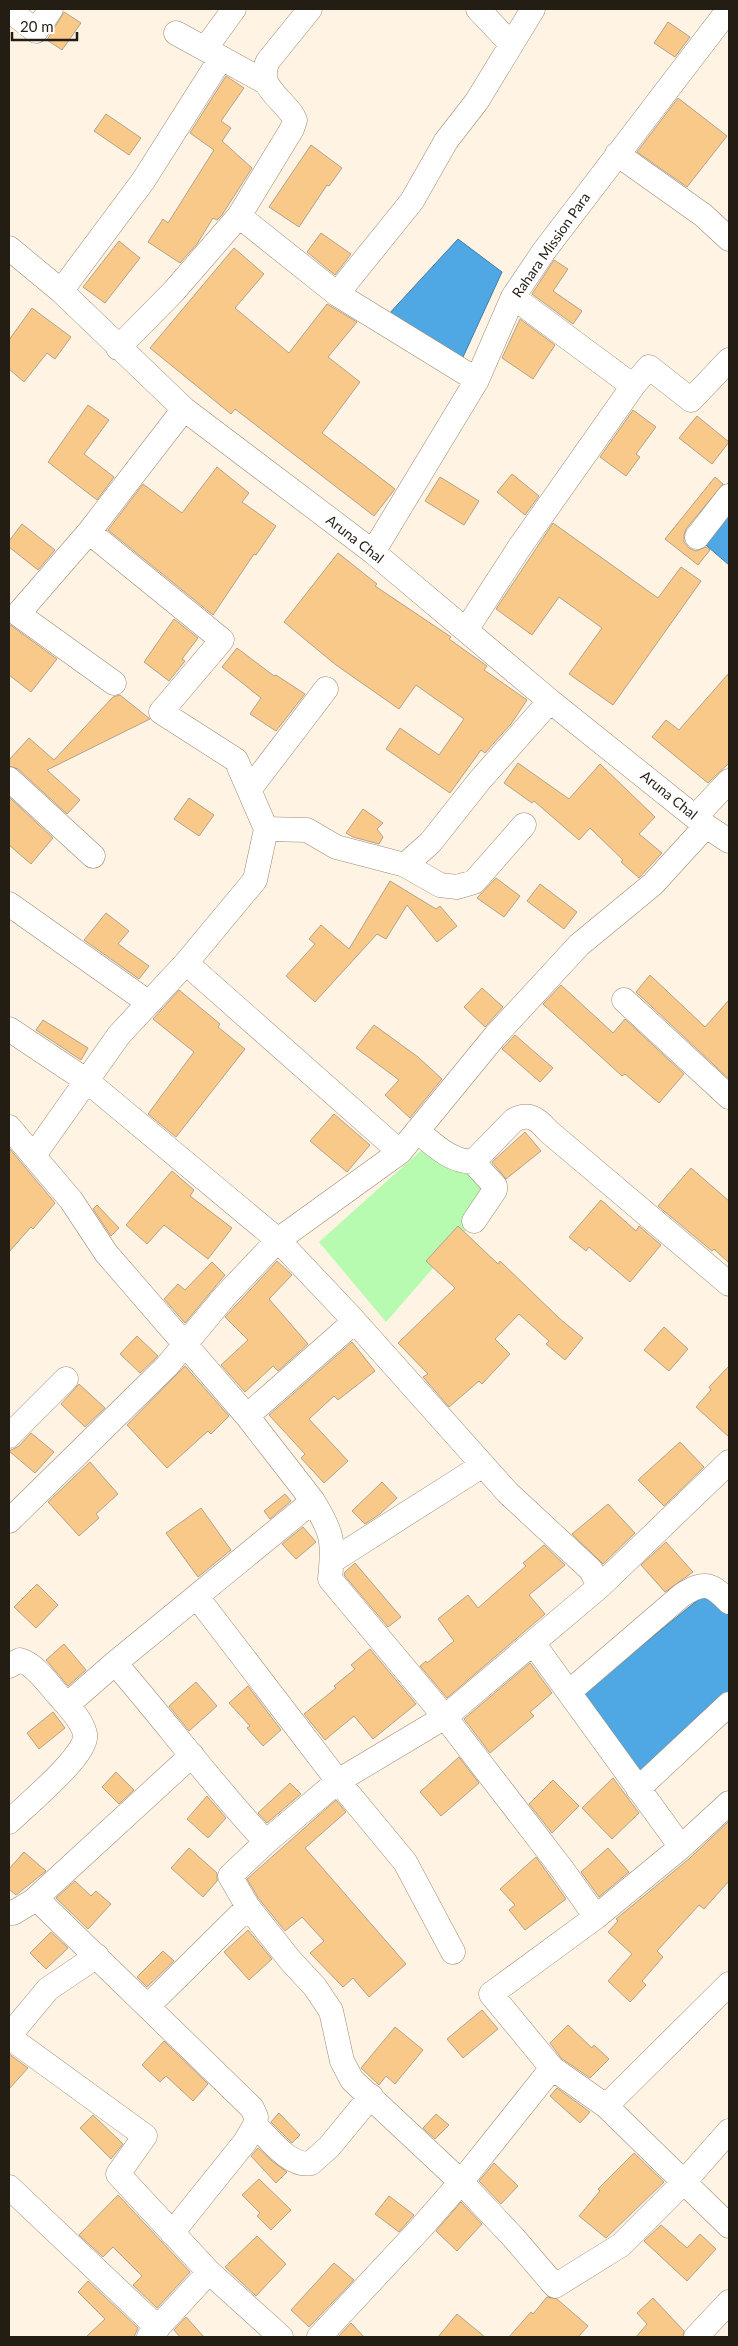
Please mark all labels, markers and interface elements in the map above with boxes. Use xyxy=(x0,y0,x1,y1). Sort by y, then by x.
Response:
scale bar xyxy=(12,10,78,42)
text: 20 m xyxy=(20,17,54,35)
street label: Rahara Mission Para xyxy=(508,189,593,300)
street label: Aruna Chal xyxy=(323,511,387,566)
street label: Aruna Chal xyxy=(637,767,701,823)

